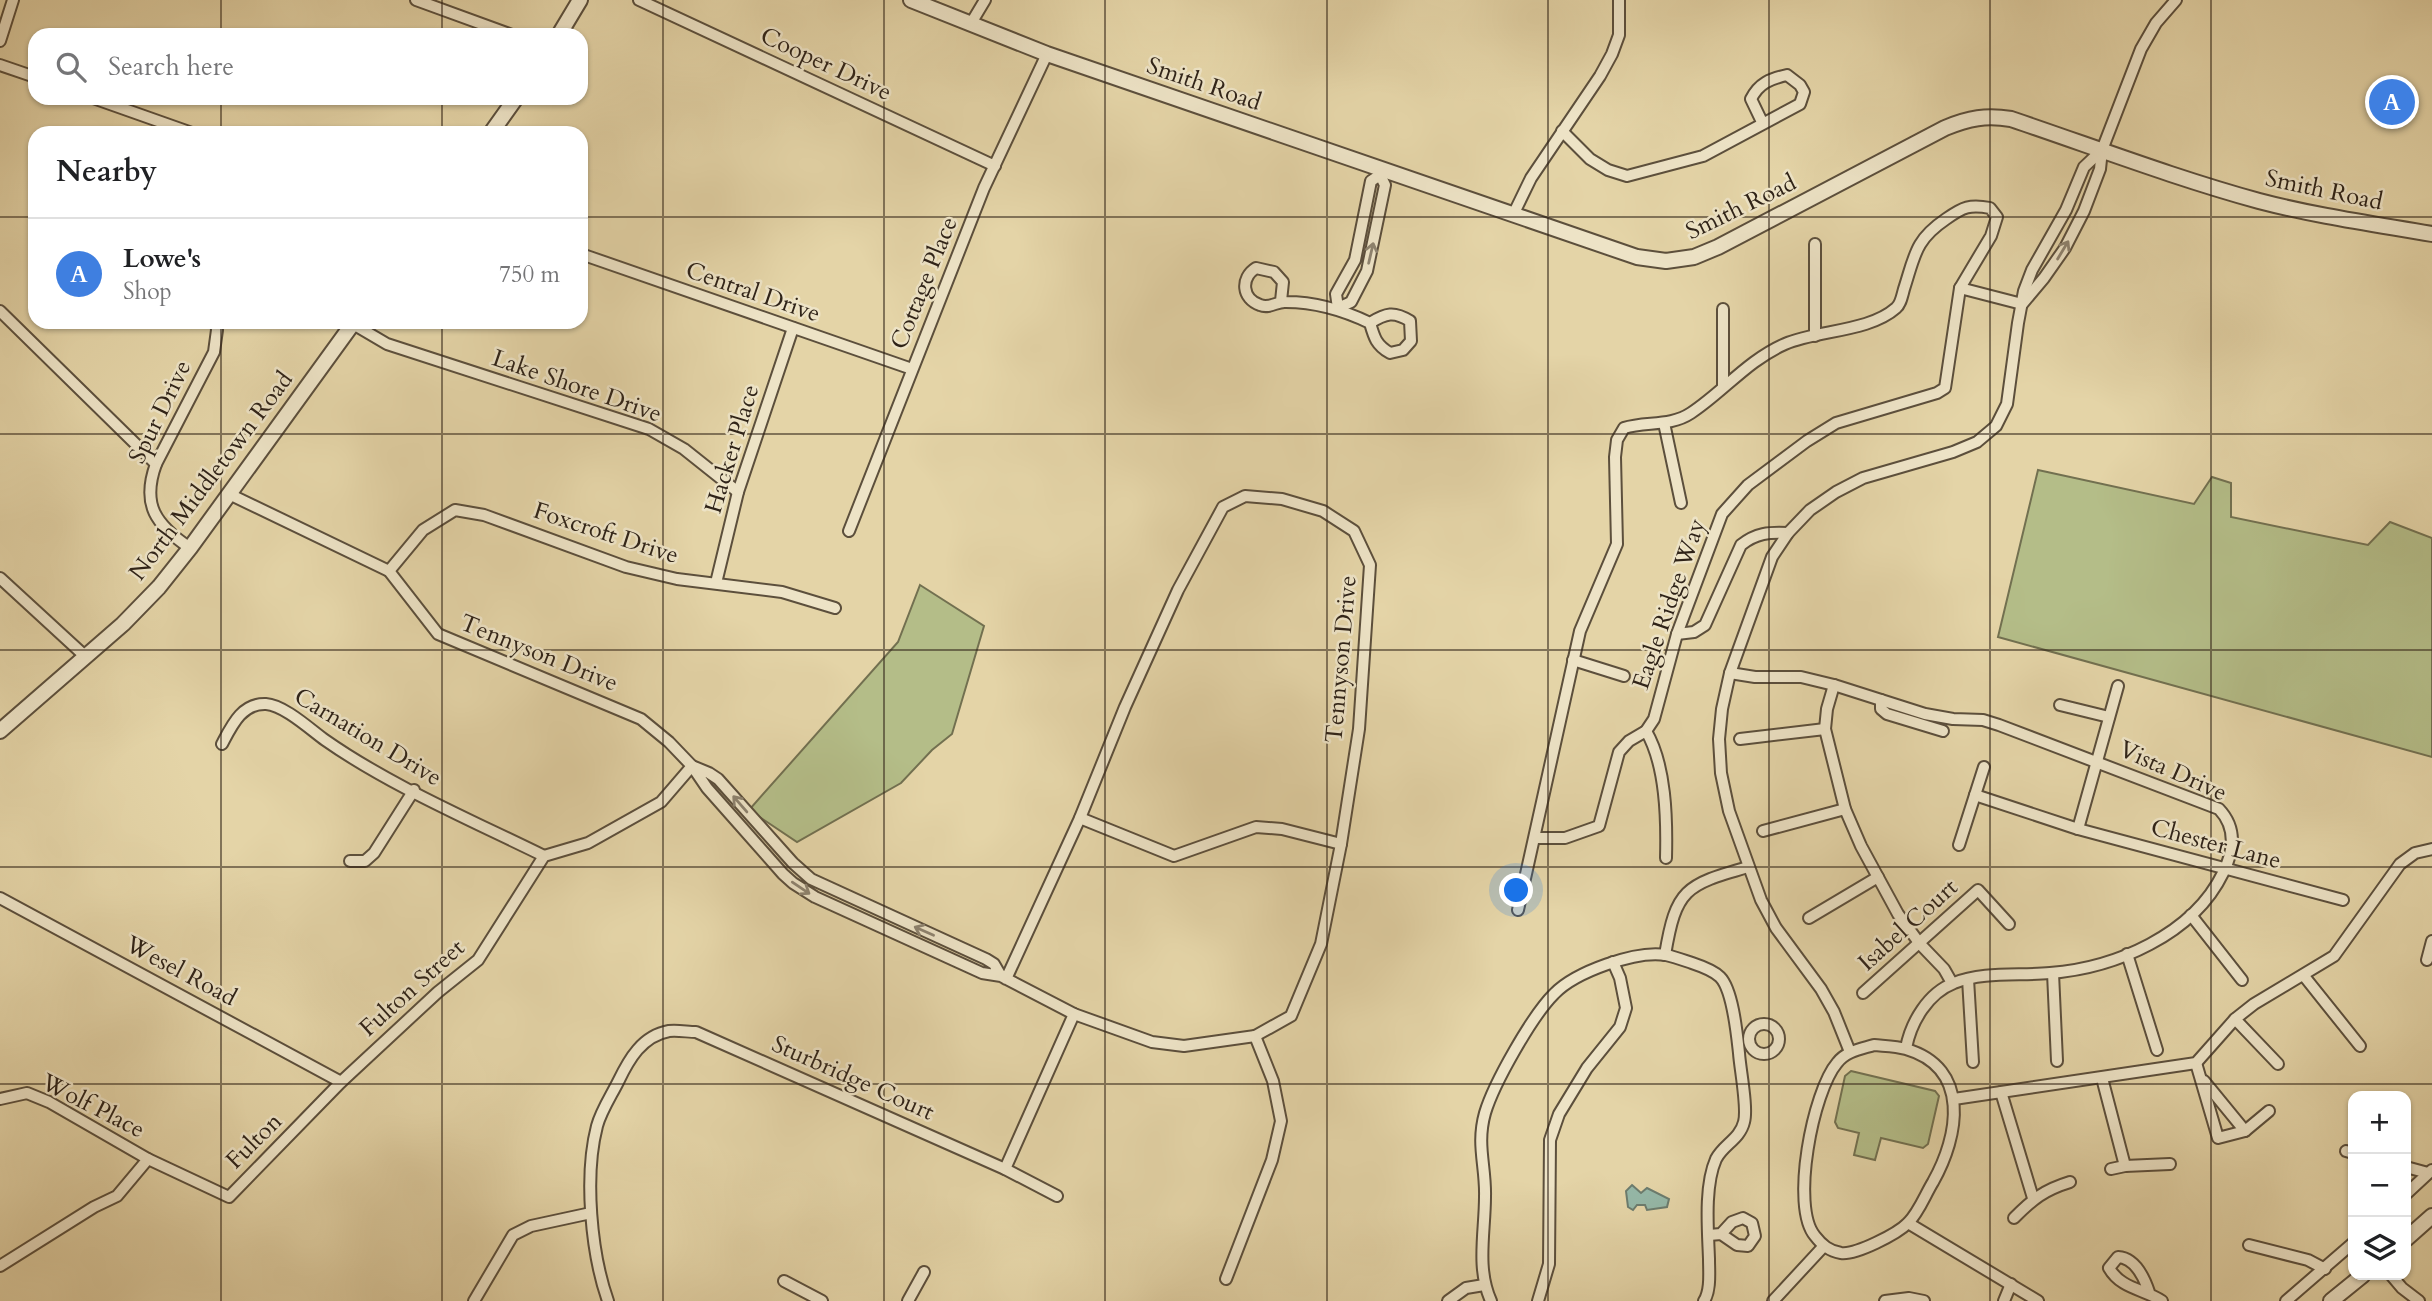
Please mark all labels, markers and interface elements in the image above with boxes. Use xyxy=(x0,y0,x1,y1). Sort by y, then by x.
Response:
street label: Cooper Drive xyxy=(755,19,897,109)
search box xyxy=(28,28,588,105)
icon: search xyxy=(52,48,90,86)
text: Search here xyxy=(108,49,234,84)
street label: Smith Road xyxy=(1142,49,1266,119)
pin: A xyxy=(2369,76,2415,128)
text: Nearby xyxy=(56,151,157,192)
street label: Smith Road xyxy=(2262,161,2386,219)
street label: Smith Road xyxy=(1680,166,1802,248)
street label: Cottage Place xyxy=(882,212,966,354)
one-way arrow xyxy=(2056,240,2070,260)
text: Lowe's xyxy=(123,241,201,276)
one-way arrow xyxy=(1365,242,1378,265)
street label: Central Drive xyxy=(681,254,825,330)
text: A xyxy=(70,259,88,290)
text: 750 m xyxy=(499,259,560,290)
text: Shop xyxy=(123,276,172,307)
street label: Lake Shore Drive xyxy=(488,342,666,430)
street label: Spur Drive xyxy=(121,355,199,469)
street label: North Middletown Road xyxy=(121,364,301,587)
street label: Hacker Place xyxy=(697,381,767,517)
street label: Foxcroft Drive xyxy=(529,494,683,572)
street label: Eagle Ridge Way xyxy=(1624,514,1714,694)
street label: Tennyson Drive xyxy=(1317,574,1365,744)
street label: Tennyson Drive xyxy=(455,606,623,700)
street label: Carnation Drive xyxy=(288,680,448,794)
street label: Vista Drive xyxy=(2114,733,2232,809)
one-way arrow xyxy=(733,795,749,813)
street label: Chester Lane xyxy=(2147,811,2285,877)
street label: Isabel Court xyxy=(1851,871,1965,979)
your location xyxy=(1499,873,1533,907)
one-way arrow xyxy=(791,881,810,895)
one-way arrow xyxy=(914,924,935,937)
street label: Wesel Road xyxy=(119,927,243,1014)
street label: Fulton Street xyxy=(352,932,472,1044)
street label: Sturbridge Court xyxy=(767,1027,940,1129)
street label: Wolf Place xyxy=(35,1065,150,1146)
map controls xyxy=(2348,1091,2411,1280)
button: + xyxy=(2348,1091,2411,1154)
street label: Fulton xyxy=(219,1105,290,1176)
button: − xyxy=(2348,1154,2411,1217)
button: layers xyxy=(2348,1217,2411,1280)

